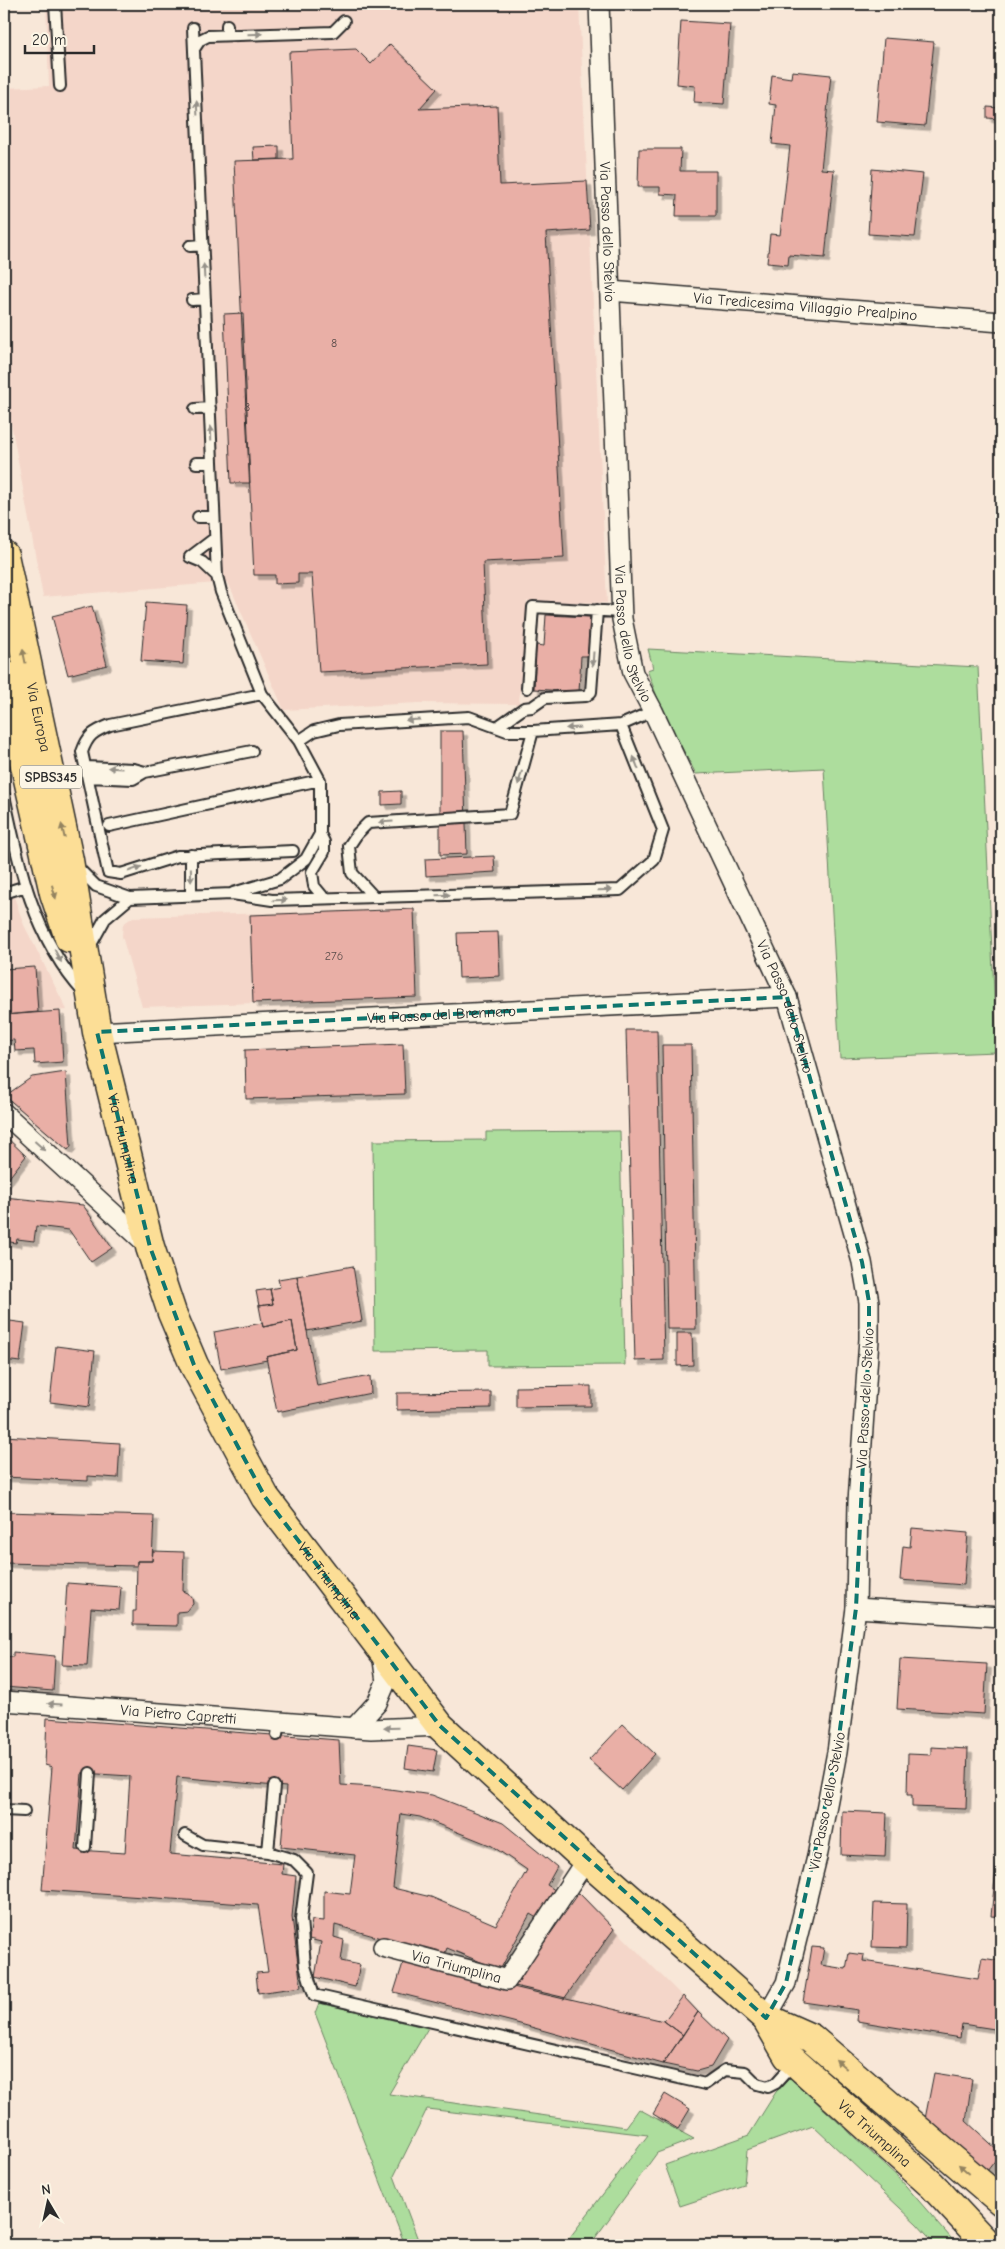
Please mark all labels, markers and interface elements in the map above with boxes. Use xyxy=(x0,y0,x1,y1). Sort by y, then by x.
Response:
scale bar xyxy=(25,22,94,54)
one-way arrow xyxy=(247,30,263,38)
text: 20 m xyxy=(32,31,66,49)
one-way arrow xyxy=(192,100,200,116)
street label: Via Passo dello Stelvio xyxy=(596,161,619,303)
one-way arrow xyxy=(199,262,207,278)
street label: Via Tredicesima Villaggio Prealpino xyxy=(693,289,918,324)
house number: 8 xyxy=(331,336,337,350)
house number: 8 xyxy=(244,400,250,414)
one-way arrow xyxy=(206,425,214,441)
street label: Via Passo dello Stelvio xyxy=(611,565,656,705)
one-way arrow xyxy=(20,647,28,663)
one-way arrow xyxy=(589,651,597,667)
street label: Via Europa xyxy=(22,681,55,754)
one-way arrow xyxy=(405,716,421,724)
one-way arrow xyxy=(564,724,580,732)
one-way arrow xyxy=(632,756,640,771)
one-way arrow xyxy=(107,764,123,772)
road number: SPBS345 xyxy=(20,766,82,789)
one-way arrow xyxy=(516,770,524,785)
one-way arrow xyxy=(378,819,394,827)
one-way arrow xyxy=(59,824,67,839)
one-way arrow xyxy=(127,865,142,872)
one-way arrow xyxy=(187,868,195,884)
one-way arrow xyxy=(50,885,58,900)
one-way arrow xyxy=(598,886,614,894)
one-way arrow xyxy=(435,890,451,898)
one-way arrow xyxy=(273,895,289,903)
street label: Via Passo dello Stelvio xyxy=(753,937,817,1076)
one-way arrow xyxy=(54,949,62,964)
house number: 276 xyxy=(325,949,343,963)
street label: Via Passo del Brennero xyxy=(367,1002,517,1027)
street label: Via Triumplina xyxy=(104,1092,143,1186)
one-way arrow xyxy=(33,1140,45,1152)
street label: Via Passo dello Stelvio xyxy=(852,1327,878,1469)
street label: Via Triumplina xyxy=(294,1539,364,1623)
one-way arrow xyxy=(46,1700,62,1708)
street label: Via Pietro Capretti xyxy=(120,1701,237,1728)
one-way arrow xyxy=(383,1725,399,1733)
street label: Via Passo dello Stelvio xyxy=(805,1730,849,1872)
street label: Via Triumplina xyxy=(410,1946,503,1987)
one-way arrow xyxy=(835,2058,848,2069)
street label: Via Triumplina xyxy=(834,2096,915,2171)
one-way arrow xyxy=(958,2164,971,2175)
north arrow xyxy=(22,2176,72,2226)
text: N xyxy=(40,2181,52,2199)

